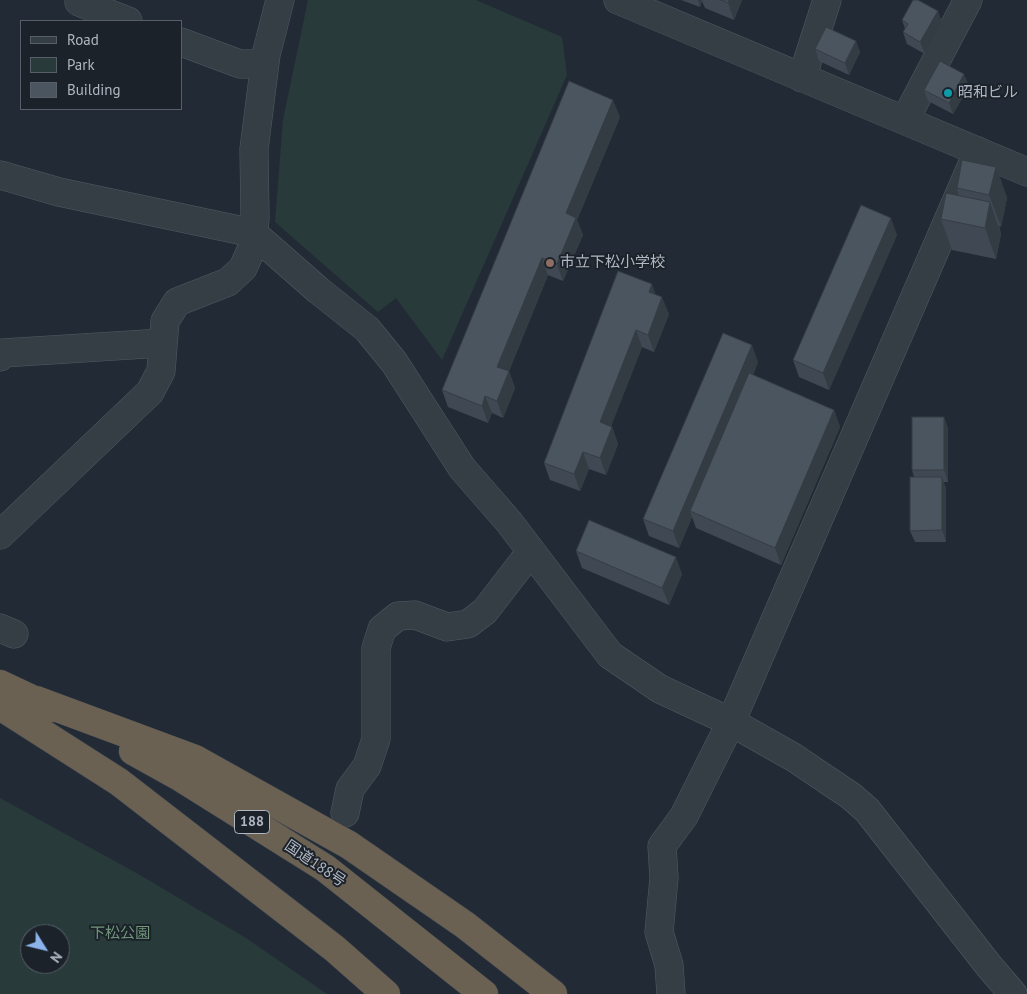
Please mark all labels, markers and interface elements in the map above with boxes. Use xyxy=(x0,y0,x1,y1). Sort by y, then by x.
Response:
legend xyxy=(20,20,182,110)
text: Road xyxy=(67,30,99,49)
text: Park xyxy=(67,55,95,74)
text: Building xyxy=(67,80,121,99)
place label: 昭和ビル xyxy=(958,84,1018,102)
marker: 昭和ビル xyxy=(942,87,954,99)
place label: 市立下松小学校 xyxy=(560,254,665,272)
marker: 市立下松小学校 xyxy=(544,257,556,269)
road number: 188 xyxy=(234,810,270,834)
street label: 国道188号 xyxy=(281,837,349,891)
north arrow xyxy=(20,924,70,974)
park label: 下松公園 xyxy=(90,925,150,943)
text: N xyxy=(46,948,66,966)

